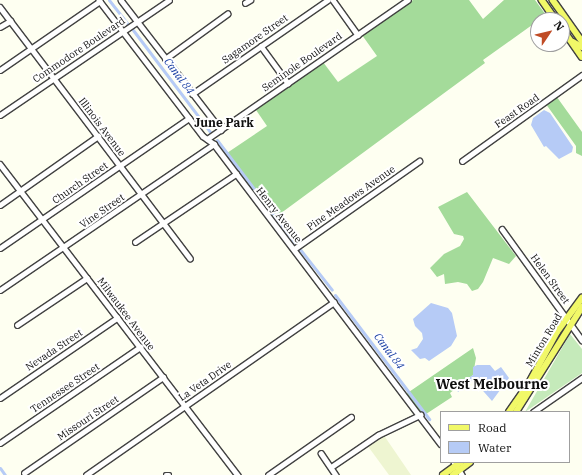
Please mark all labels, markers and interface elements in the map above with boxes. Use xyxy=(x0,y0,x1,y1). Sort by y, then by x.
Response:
street label: Sagamore Street xyxy=(220,12,290,66)
north arrow xyxy=(530,12,570,52)
street label: Commodore Boulevard xyxy=(31,15,127,85)
text: N xyxy=(551,18,567,33)
street label: Seminole Boulevard xyxy=(260,30,344,94)
water label: Canal 84 xyxy=(161,55,197,97)
street label: Feast Road xyxy=(493,91,541,131)
street label: Illinois Avenue xyxy=(76,95,128,159)
district label: June Park xyxy=(194,116,254,130)
street label: Church Street xyxy=(50,159,110,207)
street label: Pine Meadows Avenue xyxy=(305,163,397,233)
street label: Henry Avenue xyxy=(254,185,304,245)
street label: Vine Street xyxy=(77,191,127,231)
street label: Helen Street xyxy=(528,252,572,306)
street label: Milwaukee Avenue xyxy=(95,275,157,353)
street label: Minton Road xyxy=(523,311,565,369)
street label: Nevada Street xyxy=(23,327,85,373)
water label: Canal 84 xyxy=(371,330,407,372)
street label: La Veta Drive xyxy=(176,358,234,404)
street label: Tennessee Street xyxy=(28,361,102,415)
district label: West Melbourne xyxy=(436,376,548,392)
street label: Missouri Street xyxy=(55,393,121,443)
legend xyxy=(440,411,570,463)
text: Road xyxy=(478,420,507,435)
text: Water xyxy=(478,440,511,455)

